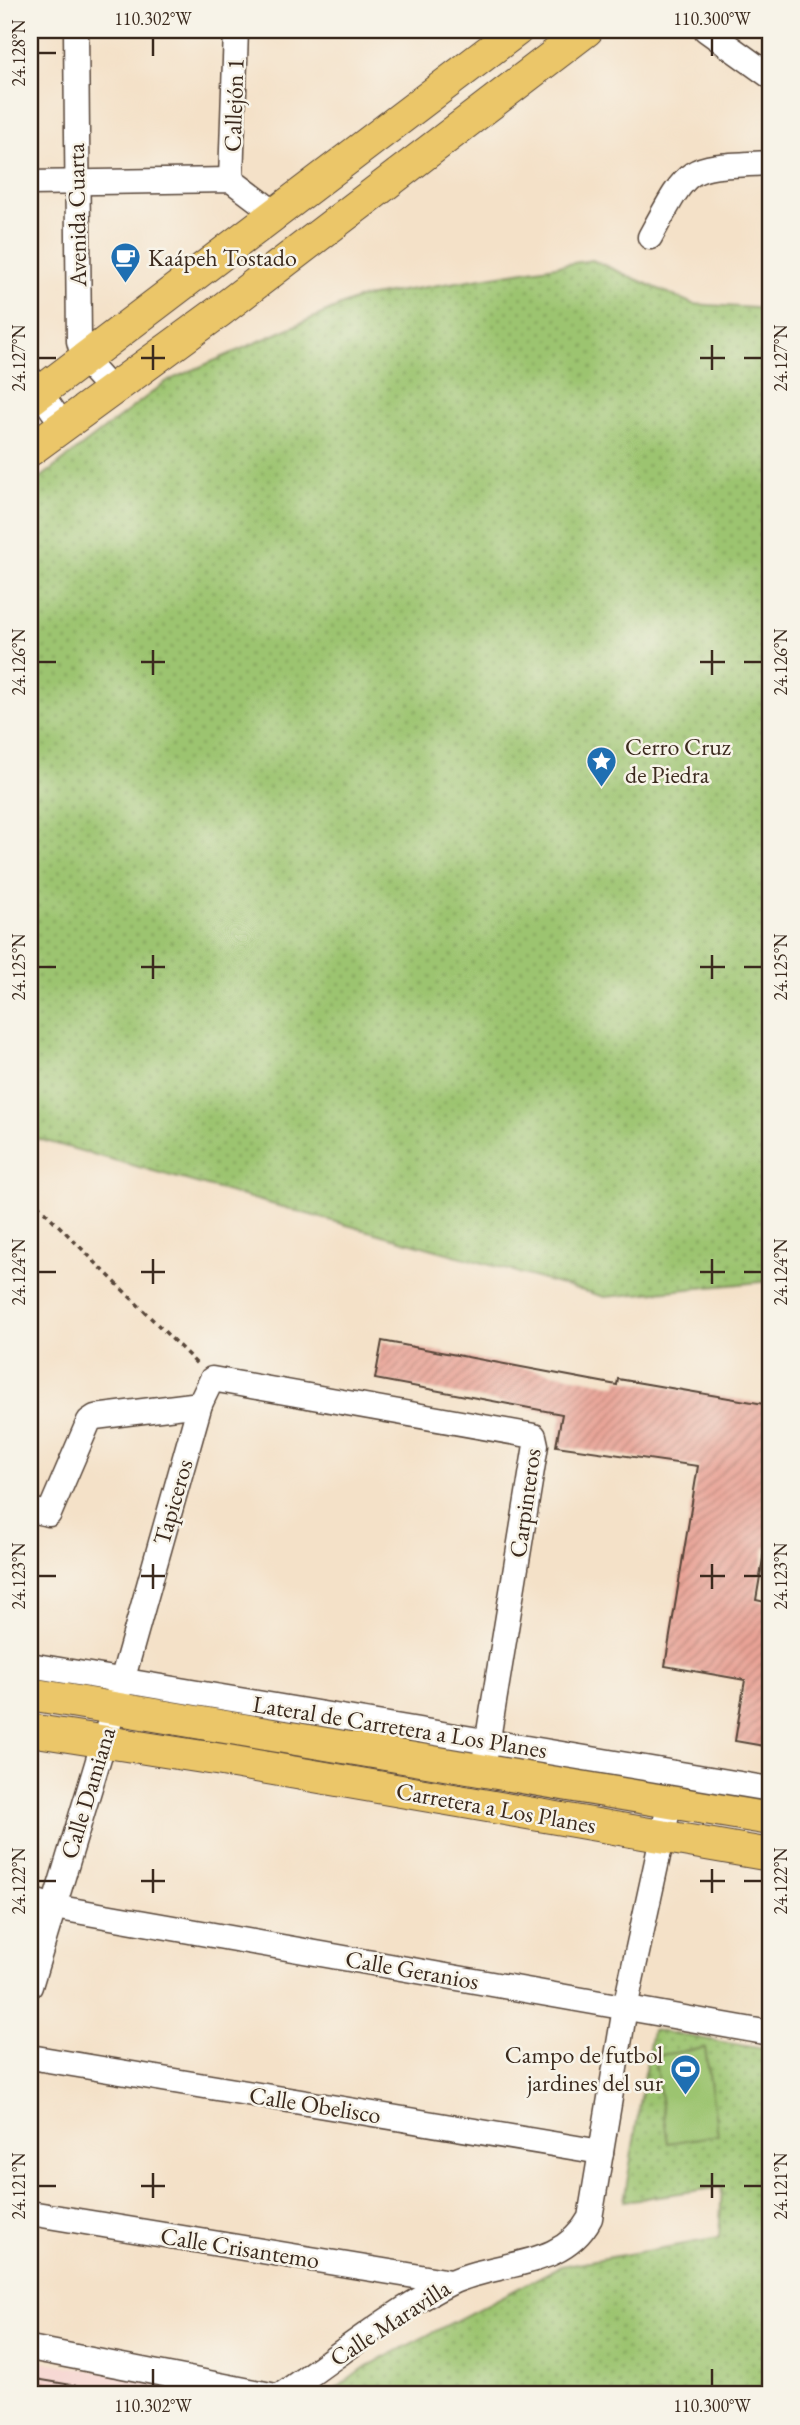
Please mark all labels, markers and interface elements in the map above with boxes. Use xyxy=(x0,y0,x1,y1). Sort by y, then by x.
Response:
text: 110.302°W xyxy=(114,7,192,30)
text: 110.300°W xyxy=(673,7,751,30)
text: 24.128°N xyxy=(7,19,30,86)
street label: Callejón 1 xyxy=(216,58,251,152)
street label: Avenida Cuarta xyxy=(60,142,93,288)
cafe icon: Kaápeh Tostado xyxy=(108,241,142,285)
place label: Kaápeh Tostado xyxy=(148,242,297,273)
text: 24.127°N xyxy=(7,324,30,391)
text: 24.127°N xyxy=(769,324,792,391)
text: 24.126°N xyxy=(7,628,30,695)
text: 24.126°N xyxy=(769,628,792,695)
place label: Cerro Cruz de Piedra xyxy=(625,731,731,790)
place icon: Cerro Cruz de Piedra xyxy=(585,744,619,788)
text: 24.125°N xyxy=(7,933,30,1000)
text: 24.125°N xyxy=(769,933,792,1000)
text: 24.124°N xyxy=(7,1238,30,1305)
text: 24.124°N xyxy=(769,1238,792,1305)
street label: Carpinteros xyxy=(501,1446,548,1560)
street label: Tapiceros xyxy=(146,1455,200,1548)
text: 24.123°N xyxy=(7,1542,30,1609)
text: 24.123°N xyxy=(769,1542,792,1609)
street label: Lateral de Carretera a Los Planes xyxy=(251,1688,549,1765)
street label: Calle Damiana xyxy=(53,1723,122,1863)
street label: Carretera a Los Planes xyxy=(394,1775,598,1840)
text: 24.122°N xyxy=(7,1847,30,1914)
text: 24.122°N xyxy=(769,1847,792,1914)
street label: Calle Geranios xyxy=(343,1943,481,1996)
place label: Campo de futbol jardines del sur xyxy=(505,2039,663,2098)
sports icon: Campo de futbol jardines del sur xyxy=(669,2052,703,2096)
street label: Calle Obelisco xyxy=(247,2079,383,2130)
text: 24.121°N xyxy=(7,2152,30,2219)
text: 24.121°N xyxy=(769,2152,792,2219)
street label: Calle Crisantemo xyxy=(158,2220,322,2275)
street label: Calle Maravilla xyxy=(324,2272,456,2373)
text: 110.302°W xyxy=(114,2394,192,2417)
text: 110.300°W xyxy=(673,2394,751,2417)

